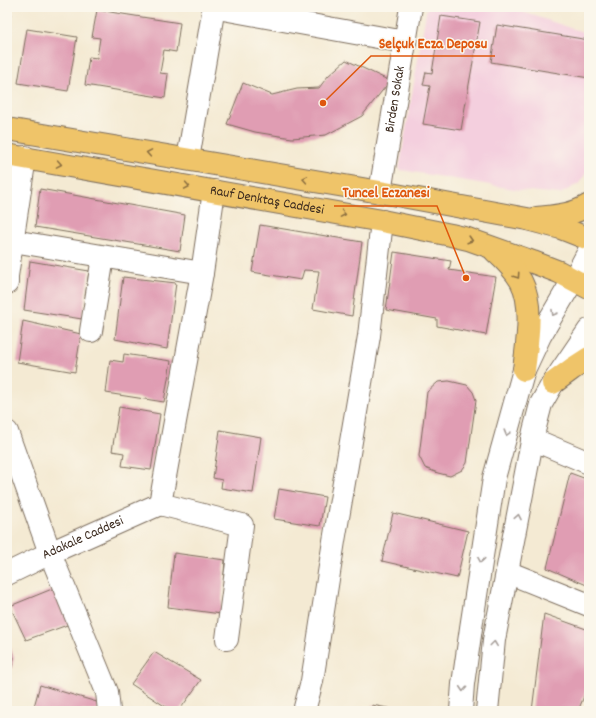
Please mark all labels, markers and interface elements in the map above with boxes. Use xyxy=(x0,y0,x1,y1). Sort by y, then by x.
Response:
callout: Selçuk Ecza Deposu xyxy=(371,29,495,56)
text: Selçuk Ecza Deposu xyxy=(379,34,488,56)
street label: Birden Sokak xyxy=(380,64,411,134)
one-way arrow xyxy=(146,149,152,158)
one-way arrow xyxy=(56,159,62,167)
one-way arrow xyxy=(302,176,308,184)
callout: Tuncel Eczanesi xyxy=(334,179,437,206)
street label: Rauf Denktaş Caddesi xyxy=(208,181,326,221)
one-way arrow xyxy=(184,182,190,190)
text: Tuncel Eczanesi xyxy=(342,183,430,205)
one-way arrow xyxy=(340,210,346,218)
one-way arrow xyxy=(466,235,473,244)
one-way arrow xyxy=(513,272,520,279)
one-way arrow xyxy=(551,309,558,316)
one-way arrow xyxy=(503,429,512,436)
street label: Adakale Caddesi xyxy=(39,511,127,565)
one-way arrow xyxy=(513,513,521,520)
one-way arrow xyxy=(478,557,486,564)
one-way arrow xyxy=(489,641,498,647)
one-way arrow xyxy=(458,686,467,692)

